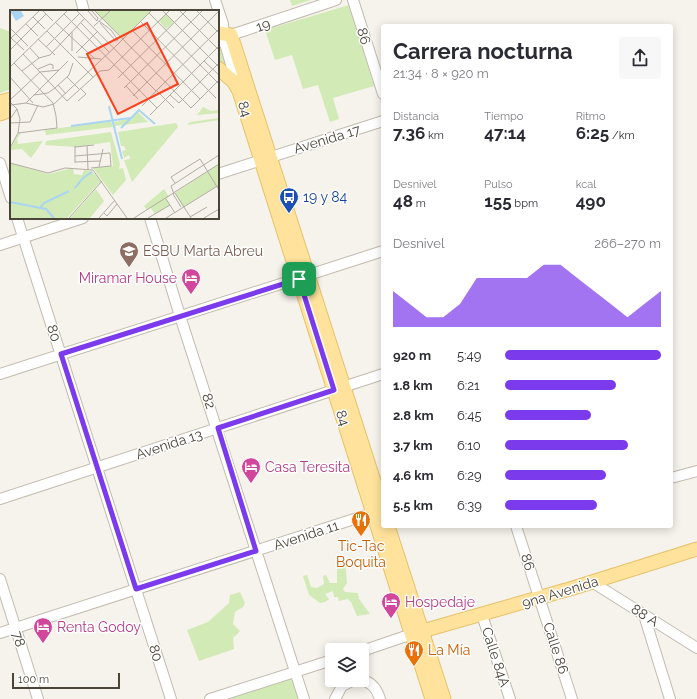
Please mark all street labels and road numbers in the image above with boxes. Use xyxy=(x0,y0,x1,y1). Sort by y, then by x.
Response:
street label: 19 xyxy=(254,15,272,35)
street label: 86 xyxy=(354,26,374,46)
street label: 84 xyxy=(235,99,255,119)
street label: Avenida 17 xyxy=(292,121,363,157)
street label: 80 xyxy=(44,323,64,343)
street label: 82 xyxy=(199,391,219,411)
street label: 84 xyxy=(333,408,353,428)
street label: Avenida 13 xyxy=(134,426,204,462)
street label: Avenida 11 xyxy=(271,517,341,553)
street label: 86 xyxy=(518,552,538,572)
street label: 9na Avenida xyxy=(520,573,600,611)
street label: 88 A xyxy=(628,600,662,630)
street label: Calle 86 xyxy=(540,620,572,676)
street label: Calle 84A xyxy=(479,625,513,689)
street label: 78 xyxy=(9,629,29,649)
street label: 80 xyxy=(146,643,166,663)

